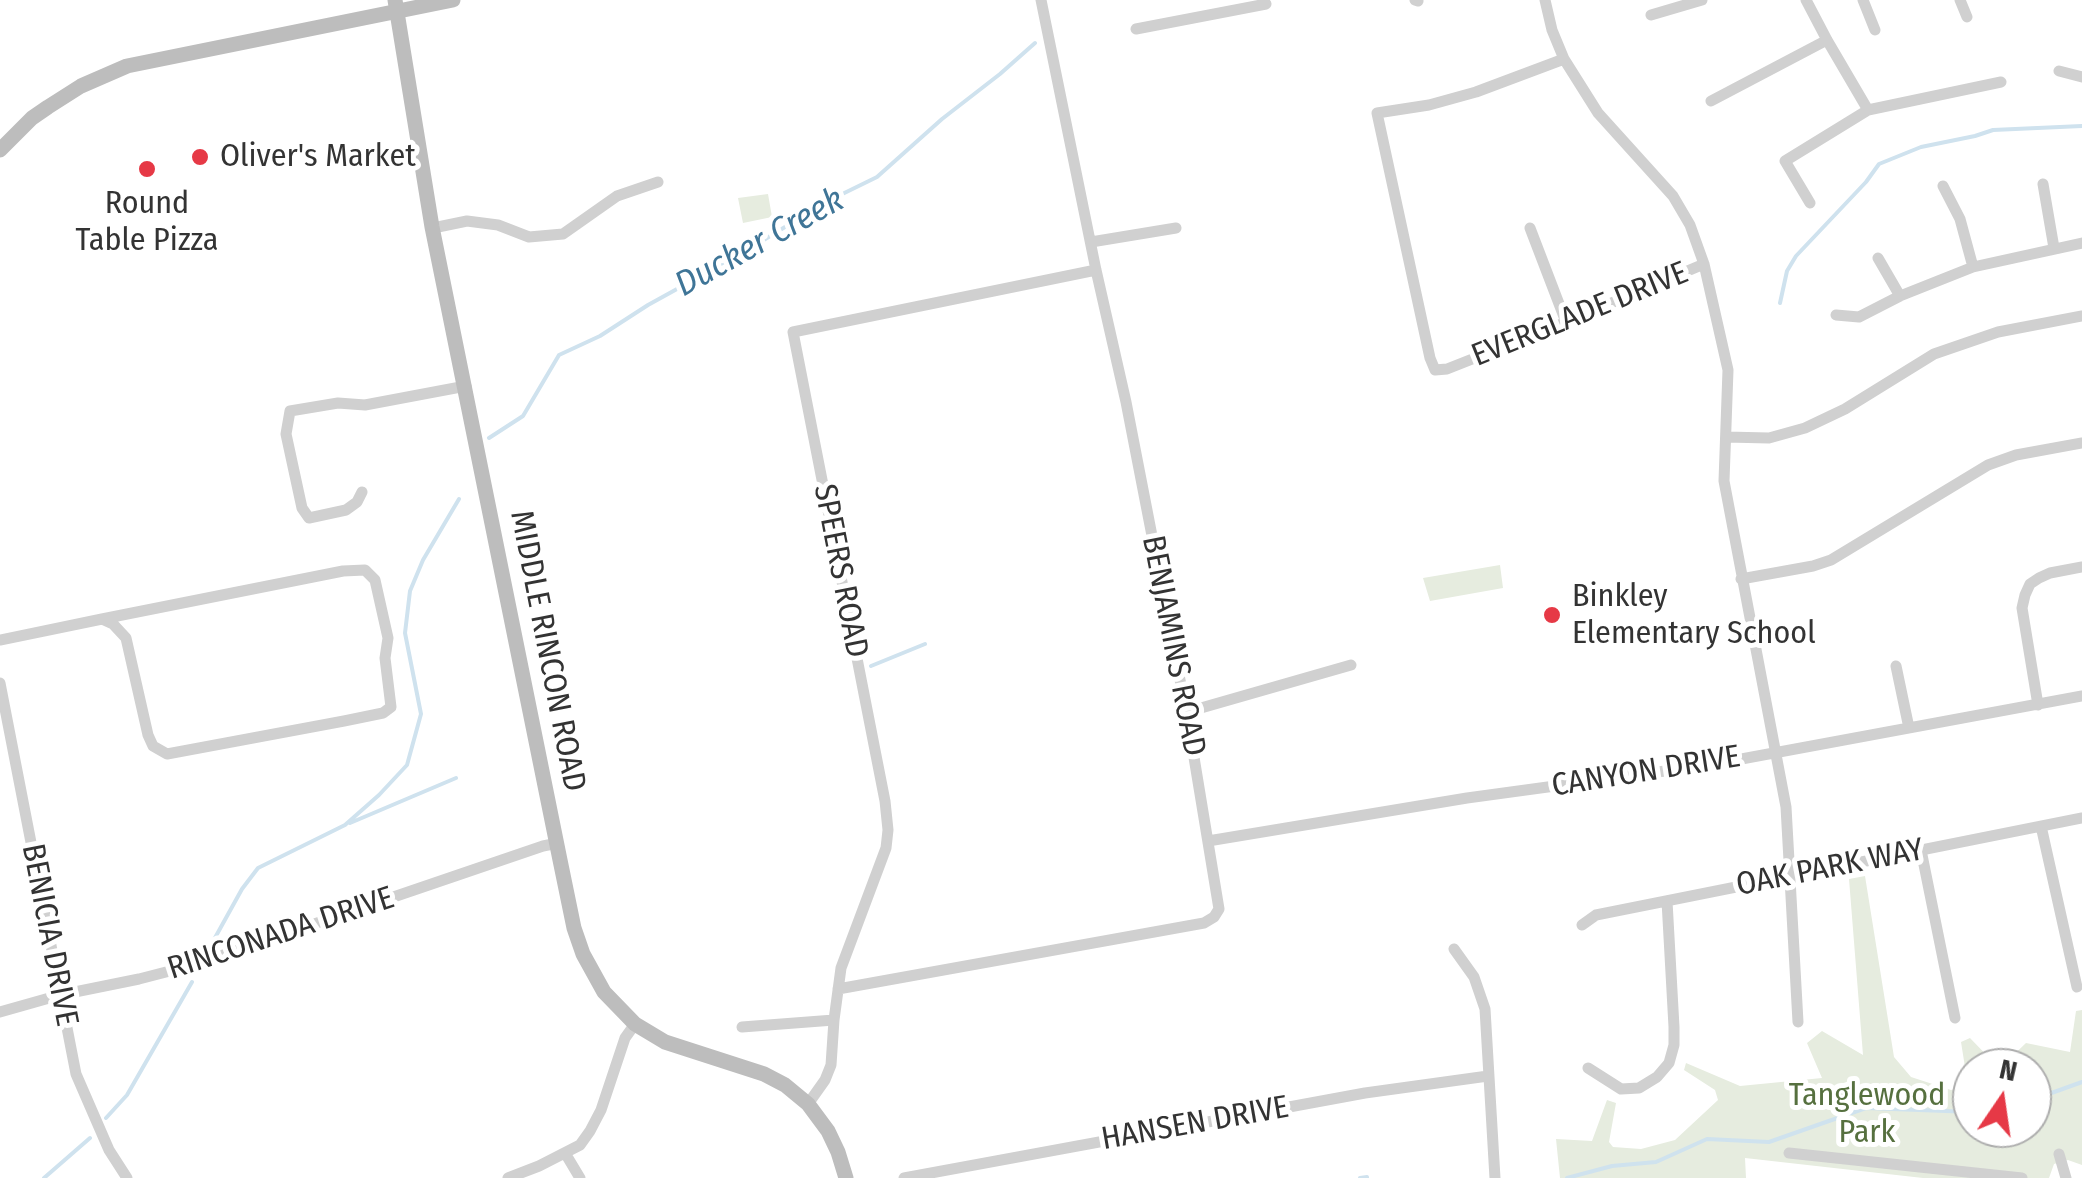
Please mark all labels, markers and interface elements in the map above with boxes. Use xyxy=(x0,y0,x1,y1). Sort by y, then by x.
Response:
place label: Oliver's Market xyxy=(220,138,416,176)
marker: Oliver's Market xyxy=(189,146,211,168)
marker: Round Table Pizza xyxy=(136,158,158,180)
water label: Ducker Creek xyxy=(668,179,852,307)
place label: Round Table Pizza xyxy=(76,185,218,260)
street label: EVERGLADE DRIVE xyxy=(1466,254,1694,376)
street label: SPEERS ROAD xyxy=(804,481,876,661)
street label: MIDDLE RINCON ROAD xyxy=(501,507,593,795)
street label: BENJAMINS ROAD xyxy=(1133,532,1213,760)
place label: Binkley Elementary School xyxy=(1572,578,1816,653)
marker: Binkley Elementary School xyxy=(1541,604,1563,626)
street label: CANYON DRIVE xyxy=(1549,738,1743,806)
street label: OAK PARK WAY xyxy=(1733,831,1927,905)
street label: BENICIA DRIVE xyxy=(13,841,85,1029)
street label: RINCONADA DRIVE xyxy=(163,879,399,989)
north arrow xyxy=(1952,1048,2052,1148)
text: N xyxy=(1997,1052,2020,1088)
park label: Tanglewood Park xyxy=(1789,1077,1945,1152)
street label: HANSEN DRIVE xyxy=(1099,1089,1291,1159)

